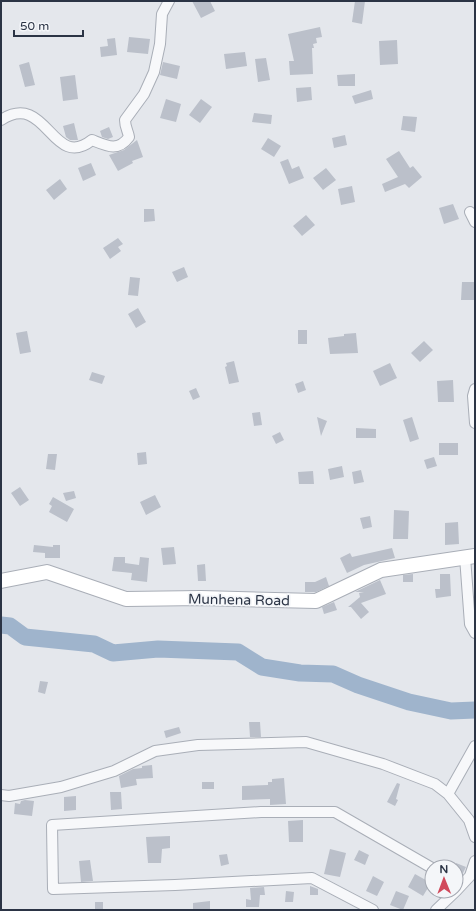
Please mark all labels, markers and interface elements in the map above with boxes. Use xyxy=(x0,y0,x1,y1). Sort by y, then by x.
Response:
scale bar xyxy=(14,12,83,38)
text: 50 m xyxy=(20,19,49,33)
street label: Munhena Road xyxy=(188,591,290,609)
north arrow xyxy=(424,859,464,899)
text: N xyxy=(439,863,448,876)

